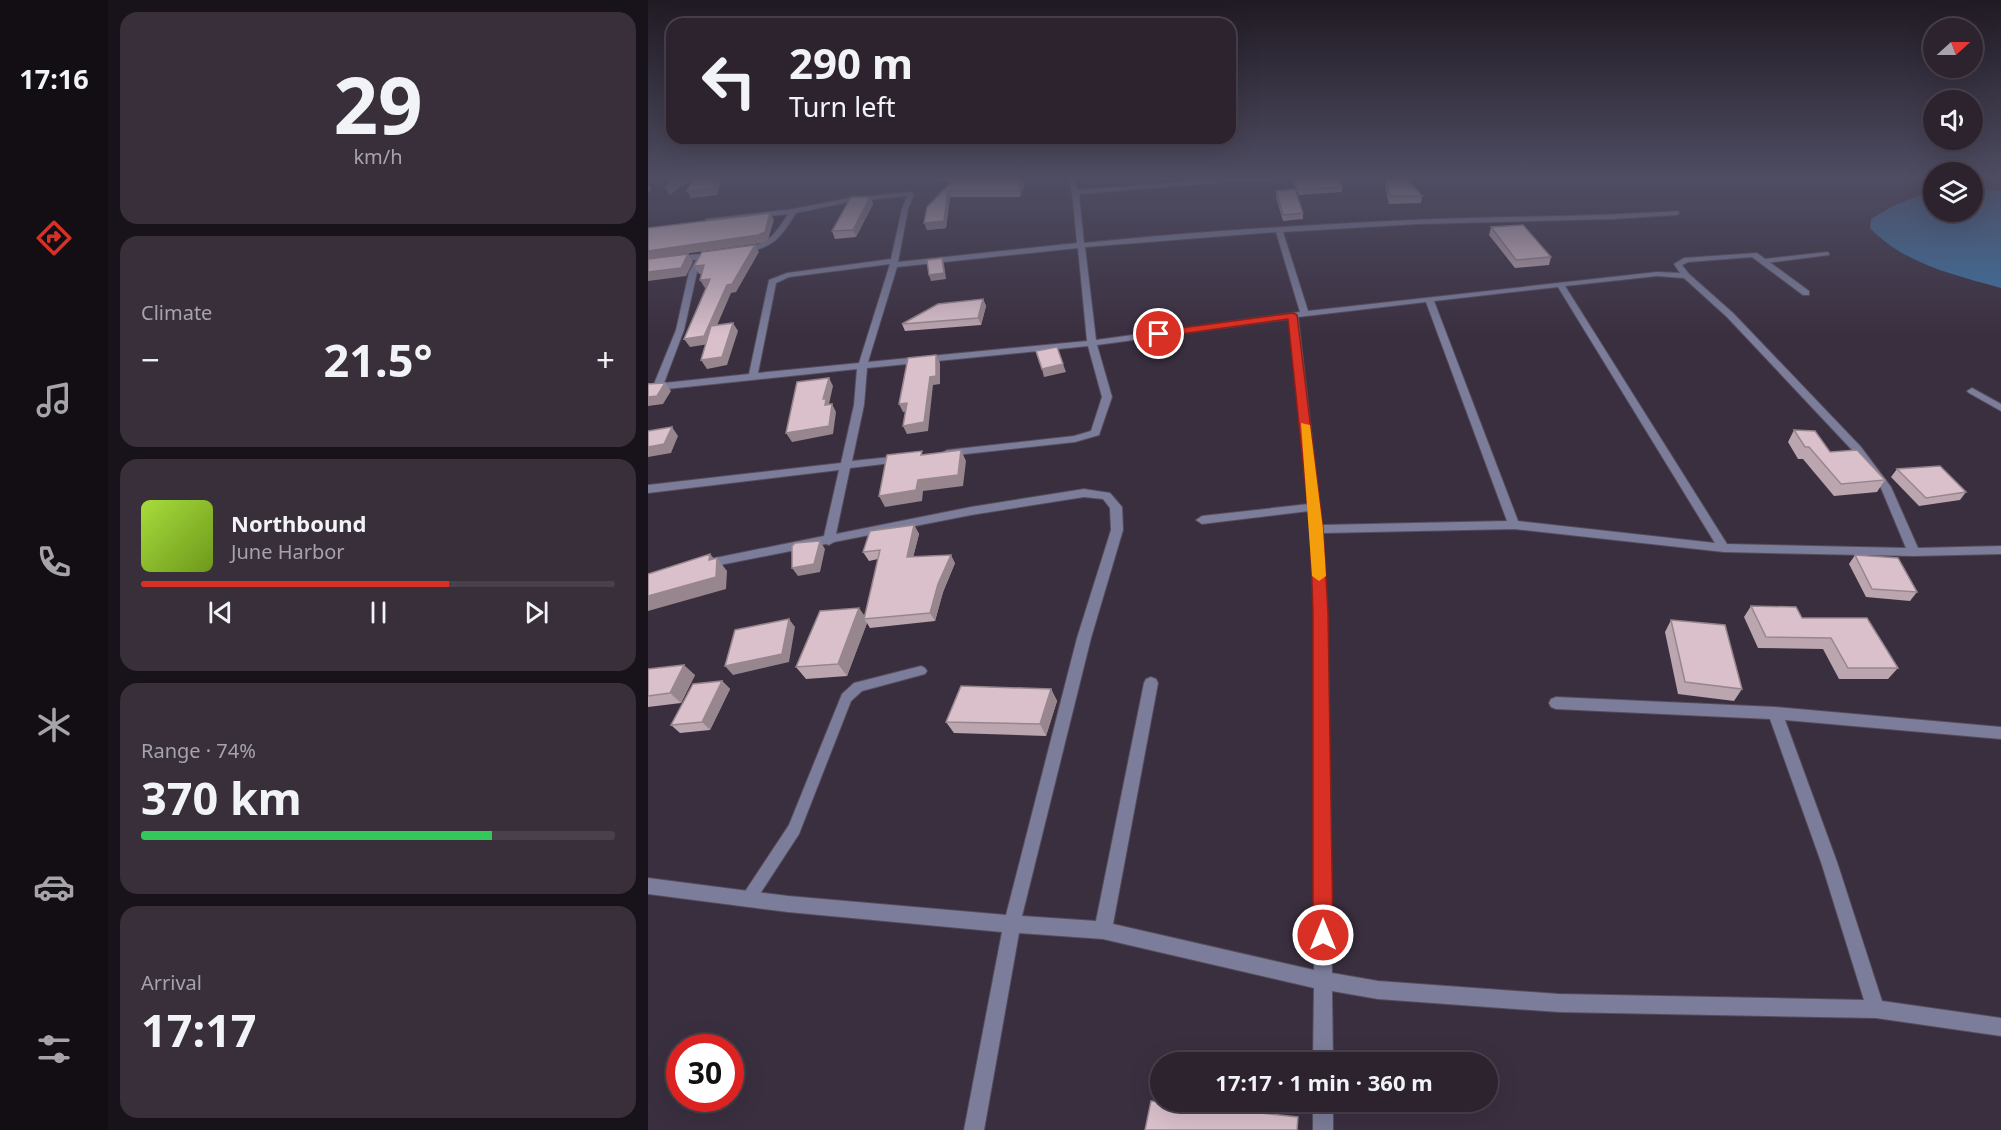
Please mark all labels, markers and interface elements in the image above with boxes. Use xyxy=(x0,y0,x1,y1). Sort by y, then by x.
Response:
north arrow xyxy=(1923,18,1983,78)
map controls xyxy=(1923,18,1983,222)
text: 290 m xyxy=(789,34,913,91)
icon: left xyxy=(690,42,768,120)
text: 29 xyxy=(333,51,423,157)
text: 17:16 xyxy=(19,60,89,97)
text: Turn left xyxy=(789,88,895,125)
button: sound xyxy=(1923,90,1983,150)
text: km/h xyxy=(353,143,403,170)
button: layers xyxy=(1923,162,1983,222)
icon: directions xyxy=(33,217,75,259)
text: Climate xyxy=(141,299,212,326)
pin xyxy=(1133,308,1184,359)
icon: arrive xyxy=(1142,317,1175,350)
text: 21.5° xyxy=(324,329,432,390)
text: − xyxy=(141,337,160,382)
text: + xyxy=(596,337,615,382)
icon: music xyxy=(33,379,75,421)
text: Northbound xyxy=(231,508,366,538)
text: June Harbor xyxy=(231,538,345,565)
icon: phone xyxy=(33,541,75,583)
icon: previous xyxy=(204,596,237,629)
icon: pause xyxy=(362,596,395,629)
icon: next xyxy=(520,596,553,629)
icon: climate xyxy=(33,704,75,746)
text: Range · 74% xyxy=(141,737,256,764)
text: 370 km xyxy=(141,767,302,828)
icon: car xyxy=(33,866,75,908)
position arrow xyxy=(1291,903,1355,967)
text: Arrival xyxy=(141,969,202,996)
text: 17:17 xyxy=(141,999,257,1060)
icon: filters xyxy=(33,1028,75,1070)
speed limit sign: 30 xyxy=(666,1034,744,1112)
text: 17:17 · 1 min · 360 m xyxy=(1215,1067,1433,1097)

